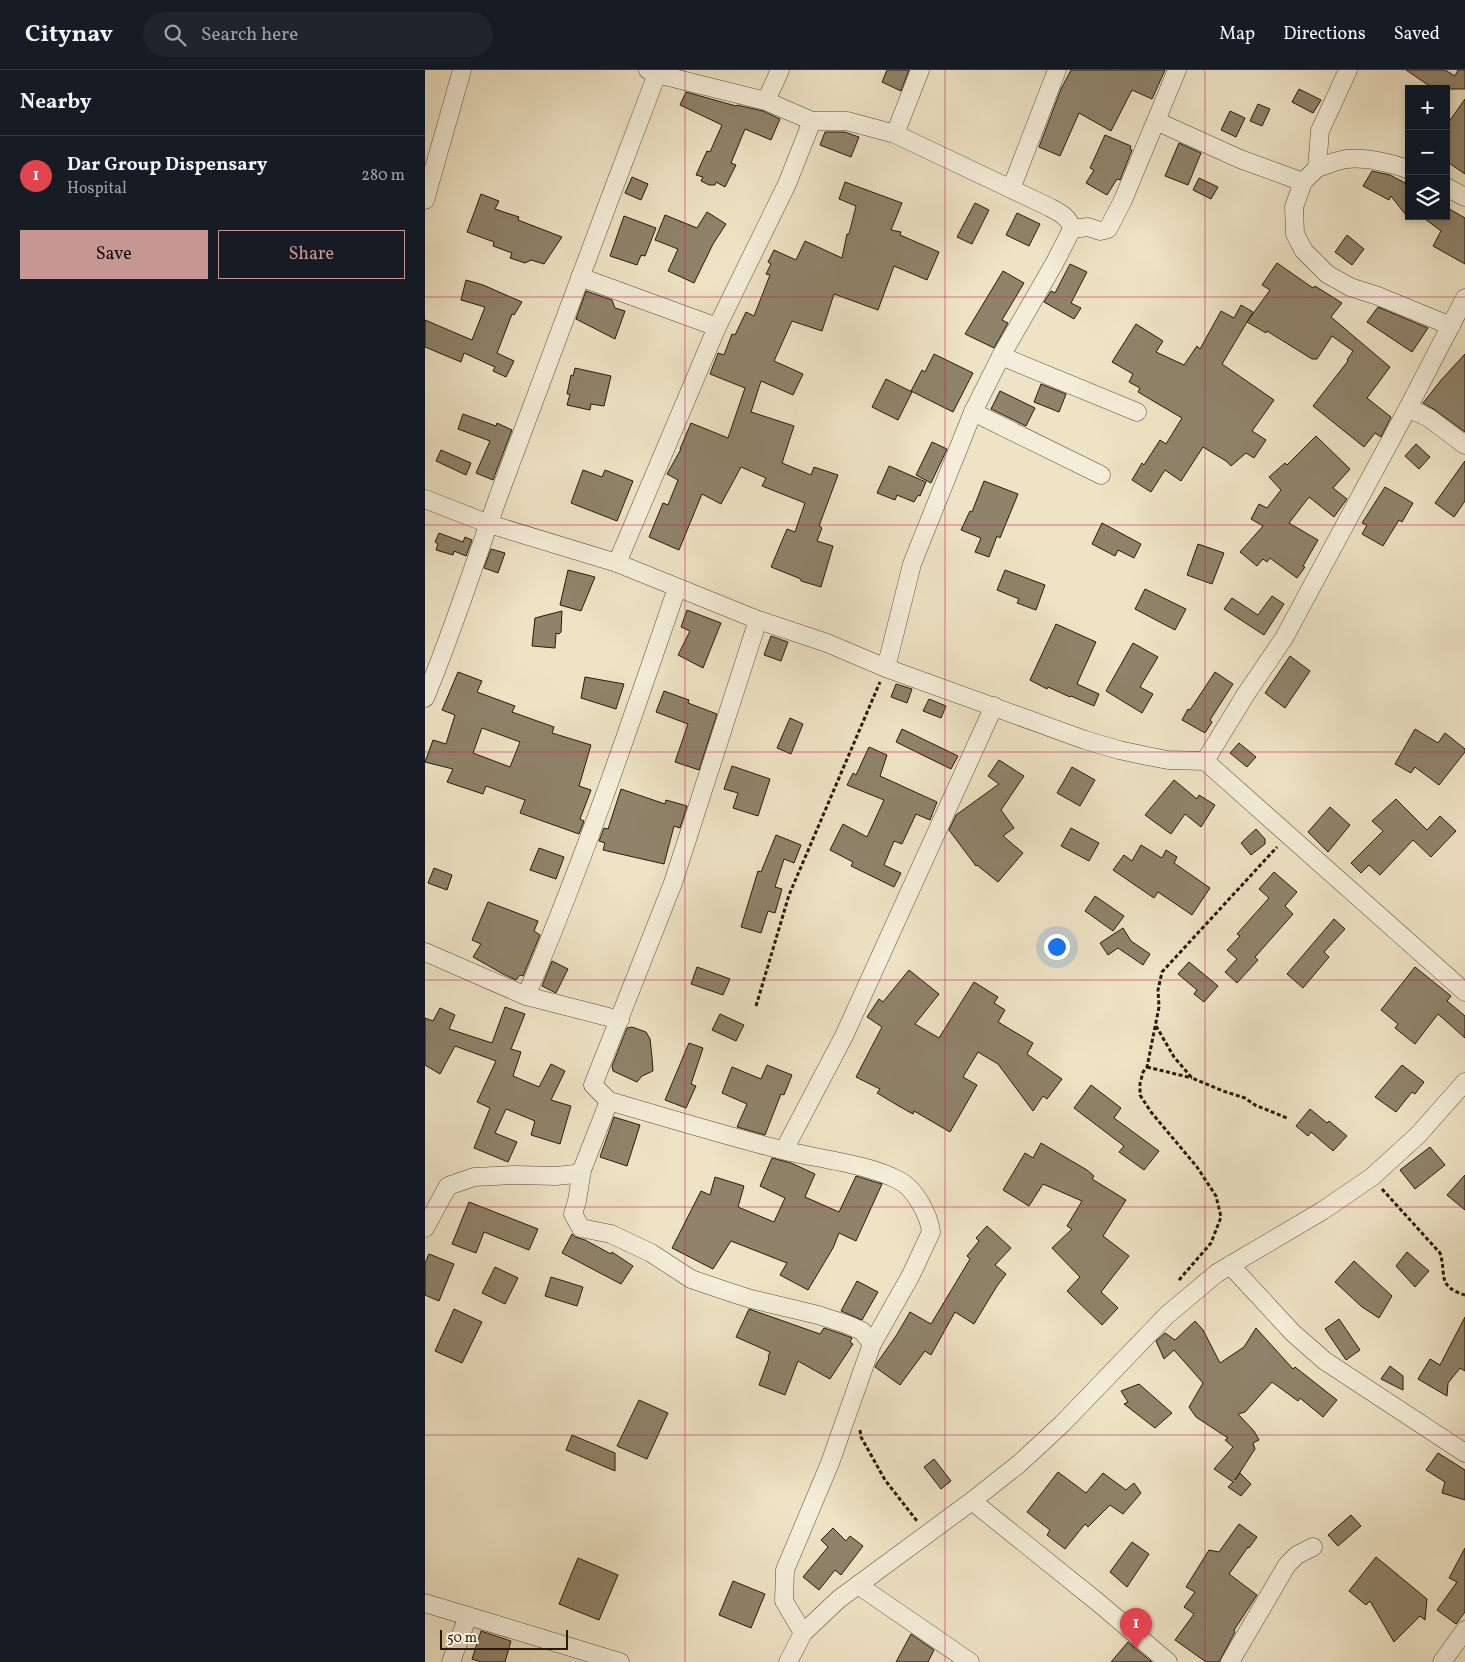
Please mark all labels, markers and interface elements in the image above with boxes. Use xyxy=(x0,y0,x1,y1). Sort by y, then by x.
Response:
search box xyxy=(143,12,493,57)
text: Citynav xyxy=(25,18,113,52)
icon: search xyxy=(161,21,189,49)
text: Search here xyxy=(201,22,298,48)
text: Map xyxy=(1219,22,1255,47)
text: Directions xyxy=(1283,22,1366,47)
text: Saved xyxy=(1394,22,1440,47)
map controls xyxy=(1405,85,1450,220)
button: + xyxy=(1405,85,1450,130)
text: Nearby xyxy=(20,88,91,117)
button: − xyxy=(1405,130,1450,175)
text: Dar Group Dispensary xyxy=(67,152,267,178)
text: 1 xyxy=(33,165,39,187)
text: 280 m xyxy=(361,165,405,187)
button: layers xyxy=(1405,175,1450,220)
text: Hospital xyxy=(67,178,127,200)
button: Save xyxy=(20,230,208,279)
button: Share xyxy=(218,230,405,279)
your location xyxy=(1044,934,1070,960)
pin: 1 xyxy=(1120,1608,1152,1649)
scale bar xyxy=(440,1627,567,1650)
text: 50 m xyxy=(447,1629,477,1648)

